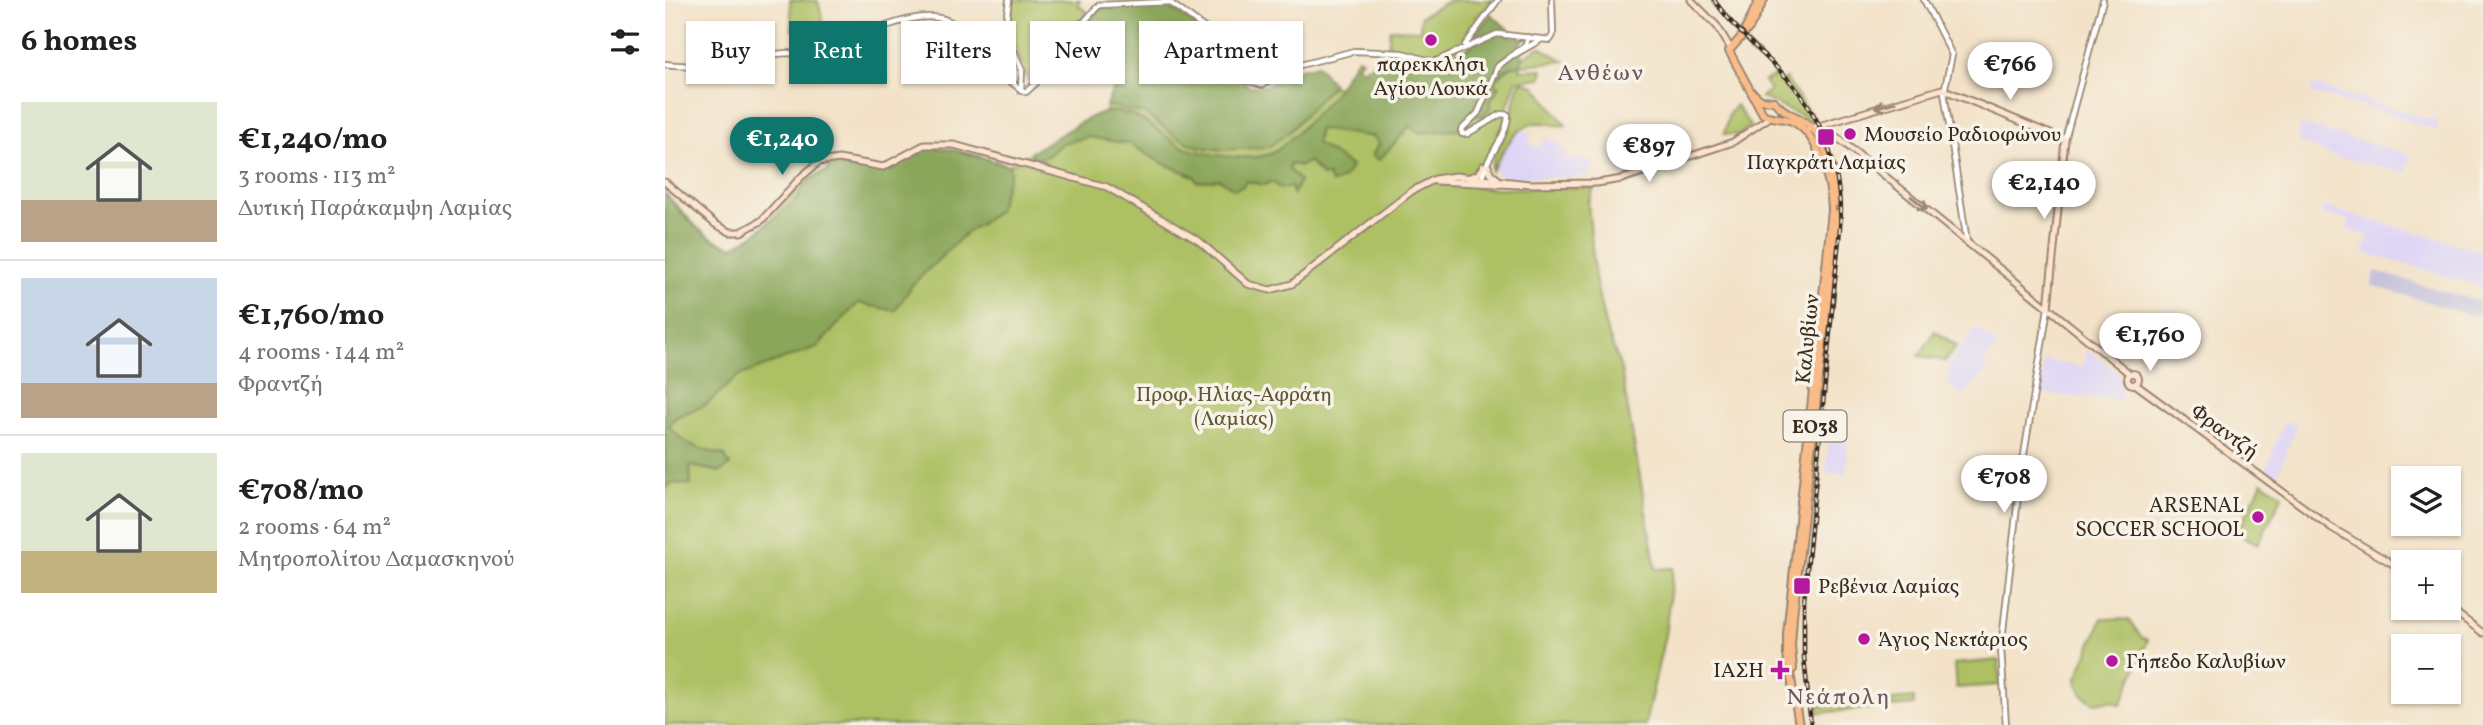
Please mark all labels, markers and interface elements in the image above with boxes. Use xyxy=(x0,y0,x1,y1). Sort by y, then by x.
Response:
text: 6 homes xyxy=(21,21,137,63)
chip: Buy xyxy=(686,21,775,84)
chip: Rent xyxy=(789,21,887,84)
chip: Filters xyxy=(901,21,1016,84)
chip: New xyxy=(1030,21,1125,84)
chip: Apartment xyxy=(1139,21,1303,84)
icon: filters xyxy=(606,23,644,61)
marker: παρεκκλήσι Αγίου Λουκά xyxy=(1423,32,1439,48)
pin: €766 xyxy=(1969,42,2051,102)
text: €766 xyxy=(1984,49,2036,81)
place label: παρεκκλήσι Αγίου Λουκά xyxy=(1374,51,1489,104)
district label: Ανθέων xyxy=(1557,58,1645,90)
one-way arrow xyxy=(1874,99,1896,112)
pin: €1,240 xyxy=(725,118,839,177)
text: €1,240/mo xyxy=(238,119,387,161)
place label: Μουσείο Ραδιοφώνου xyxy=(1864,121,2061,150)
text: €1,240 xyxy=(746,124,818,156)
pin: €897 xyxy=(1608,124,1690,184)
marker: Μουσείο Ραδιοφώνου xyxy=(1842,126,1858,142)
marker: Παγκράτι Λαμίας xyxy=(1816,127,1836,147)
icon: home xyxy=(77,130,161,214)
text: €897 xyxy=(1622,131,1676,163)
place label: Παγκράτι Λαμίας xyxy=(1746,149,1906,178)
text: 3 rooms · 113 m² xyxy=(238,161,396,193)
pin: €2,140 xyxy=(1987,162,2101,221)
text: €2,140 xyxy=(2008,168,2080,200)
text: Δυτική Παράκαμψη Λαμίας xyxy=(238,193,512,225)
one-way arrow xyxy=(1909,196,1927,211)
street label: Καλυβίων xyxy=(1789,293,1828,385)
text: €1,760/mo xyxy=(238,295,384,337)
icon: home xyxy=(77,306,161,390)
pin: €1,760 xyxy=(2093,314,2207,373)
text: €1,760 xyxy=(2115,320,2185,352)
text: 4 rooms · 144 m² xyxy=(238,337,404,369)
text: Φραντζή xyxy=(238,369,323,401)
park label: Προφ. Ηλίας-Αφράτη (Λαμίας) xyxy=(1136,381,1332,434)
street label: Φραντζή xyxy=(2184,398,2264,467)
road number: ΕΟ38 xyxy=(1783,410,1847,442)
pin: €708 xyxy=(1963,456,2045,515)
text: €708 xyxy=(1977,462,2031,494)
map controls xyxy=(2391,466,2461,704)
button: layers xyxy=(2391,466,2461,536)
text: €708/mo xyxy=(238,470,364,512)
icon: home xyxy=(77,481,161,565)
place label: ARSENAL SOCCER SCHOOL xyxy=(2075,492,2244,545)
marker: ARSENAL SOCCER SCHOOL xyxy=(2250,509,2266,525)
text: 2 rooms · 64 m² xyxy=(238,512,391,544)
text: Μητροπολίτου Δαμασκηνού xyxy=(238,544,514,576)
button: + xyxy=(2391,550,2461,620)
place label: Ρεβένια Λαμίας xyxy=(1818,573,1959,602)
marker: Ρεβένια Λαμίας xyxy=(1792,576,1812,596)
place label: Άγιος Νεκτάριος xyxy=(1878,626,2028,655)
marker: Άγιος Νεκτάριος xyxy=(1856,631,1872,647)
button: − xyxy=(2391,634,2461,704)
place label: Γήπεδο Καλυβίων xyxy=(2126,648,2286,677)
marker: Γήπεδο Καλυβίων xyxy=(2104,653,2120,669)
place label: ΙΑΣΗ xyxy=(1713,657,1764,686)
marker: ΙΑΣΗ xyxy=(1770,660,1790,680)
district label: Νεάπολη xyxy=(1787,682,1891,714)

